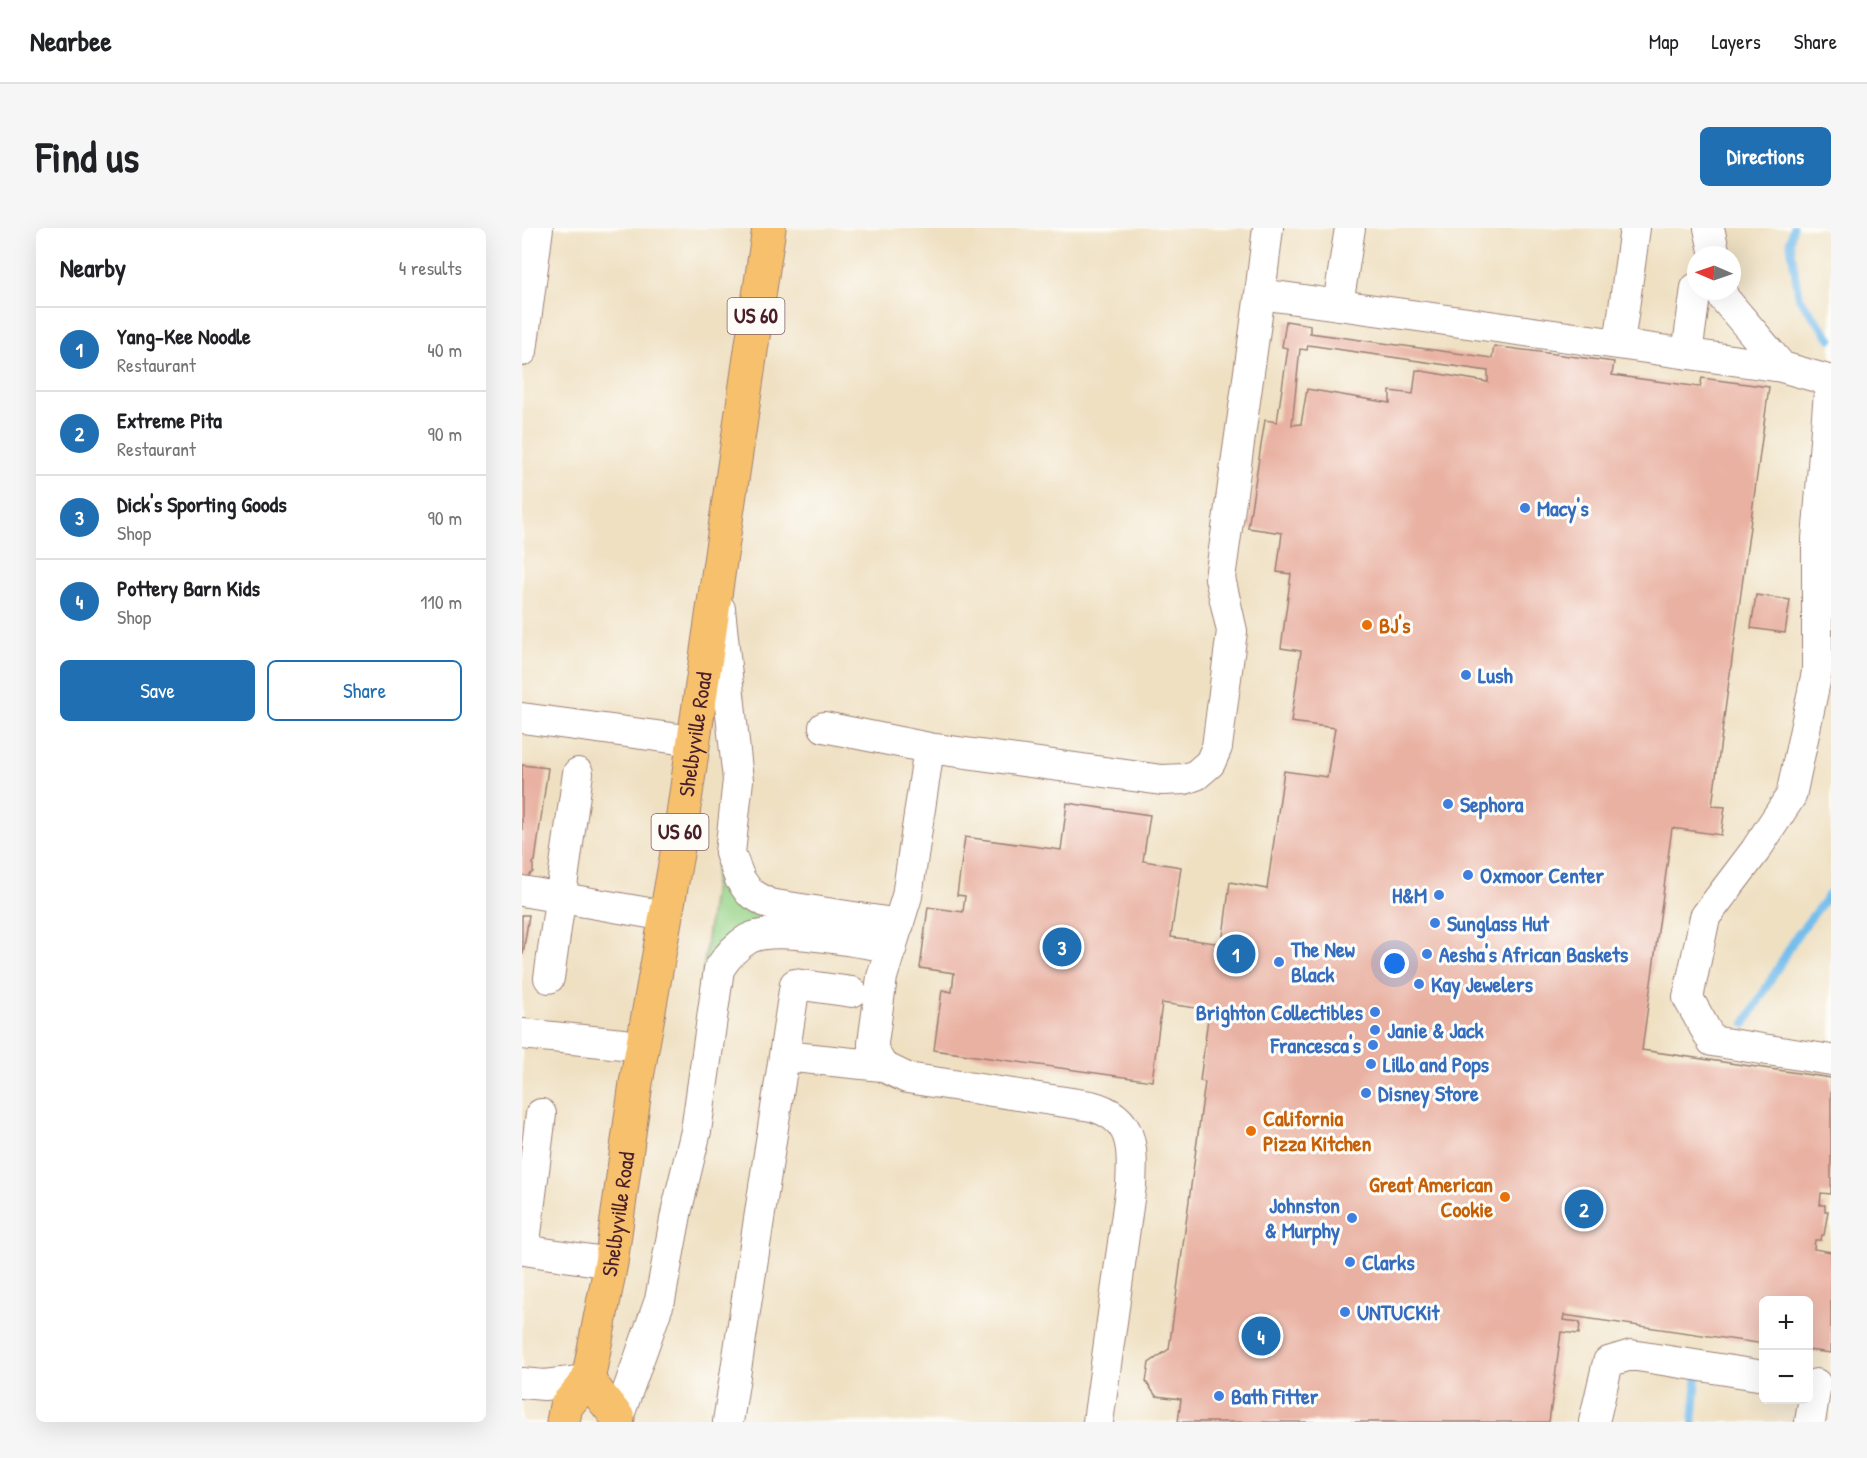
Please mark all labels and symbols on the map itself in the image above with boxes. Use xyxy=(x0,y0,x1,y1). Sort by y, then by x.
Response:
north arrow xyxy=(1687,246,1741,300)
road number: US 60 xyxy=(728,298,784,334)
place label: Macy's xyxy=(1537,493,1589,524)
marker: Macy's xyxy=(1518,501,1532,515)
place label: BJ's xyxy=(1379,610,1411,640)
marker: BJ's xyxy=(1360,618,1374,632)
place label: Lush xyxy=(1478,660,1513,690)
marker: Lush xyxy=(1459,668,1473,682)
street label: Shelbyville Road xyxy=(671,670,719,799)
place label: Sephora xyxy=(1460,789,1524,820)
marker: Sephora xyxy=(1441,797,1455,811)
road number: US 60 xyxy=(652,814,708,850)
place label: Oxmoor Center xyxy=(1480,860,1604,890)
marker: Oxmoor Center xyxy=(1461,868,1475,882)
place label: H&M xyxy=(1392,880,1427,910)
marker: H&M xyxy=(1432,888,1446,902)
place label: Sunglass Hut xyxy=(1447,908,1550,939)
marker: Sunglass Hut xyxy=(1428,916,1442,930)
pin: 3 xyxy=(1042,924,1082,970)
pin: 1 xyxy=(1216,932,1256,976)
place label: The New Black xyxy=(1290,934,1355,989)
place label: Aesha's African Baskets xyxy=(1439,939,1629,969)
marker: Aesha's African Baskets xyxy=(1420,947,1434,961)
your location xyxy=(1380,949,1409,978)
marker: The New Black xyxy=(1272,955,1286,969)
place label: Kay Jewelers xyxy=(1431,969,1533,1000)
marker: Kay Jewelers xyxy=(1412,977,1426,991)
place label: Brighton Collectibles xyxy=(1196,997,1364,1028)
marker: Brighton Collectibles xyxy=(1368,1005,1382,1019)
place label: Janie & Jack xyxy=(1387,1015,1484,1045)
marker: Janie & Jack xyxy=(1368,1023,1382,1037)
place label: Francesca's xyxy=(1270,1030,1362,1060)
marker: Francesca's xyxy=(1366,1038,1380,1052)
place label: Lillo and Pops xyxy=(1383,1049,1490,1080)
marker: Lillo and Pops xyxy=(1364,1057,1378,1071)
place label: Disney Store xyxy=(1378,1078,1479,1109)
marker: Disney Store xyxy=(1359,1086,1373,1100)
place label: California Pizza Kitchen xyxy=(1263,1103,1372,1158)
marker: California Pizza Kitchen xyxy=(1244,1124,1258,1138)
street label: Shelbyville Road xyxy=(594,1149,641,1279)
place label: Great American Cookie xyxy=(1369,1169,1493,1224)
pin: 2 xyxy=(1564,1186,1604,1232)
place label: Johnston & Murphy xyxy=(1265,1190,1341,1246)
marker: Great American Cookie xyxy=(1498,1190,1512,1204)
marker: Johnston & Murphy xyxy=(1345,1211,1359,1225)
place label: Clarks xyxy=(1362,1247,1415,1277)
marker: Clarks xyxy=(1343,1255,1357,1269)
place label: UNTUCKit xyxy=(1357,1297,1441,1327)
marker: UNTUCKit xyxy=(1338,1305,1352,1319)
pin: 4 xyxy=(1242,1314,1280,1358)
place label: Bath Fitter xyxy=(1231,1381,1319,1411)
marker: Bath Fitter xyxy=(1212,1389,1226,1403)

